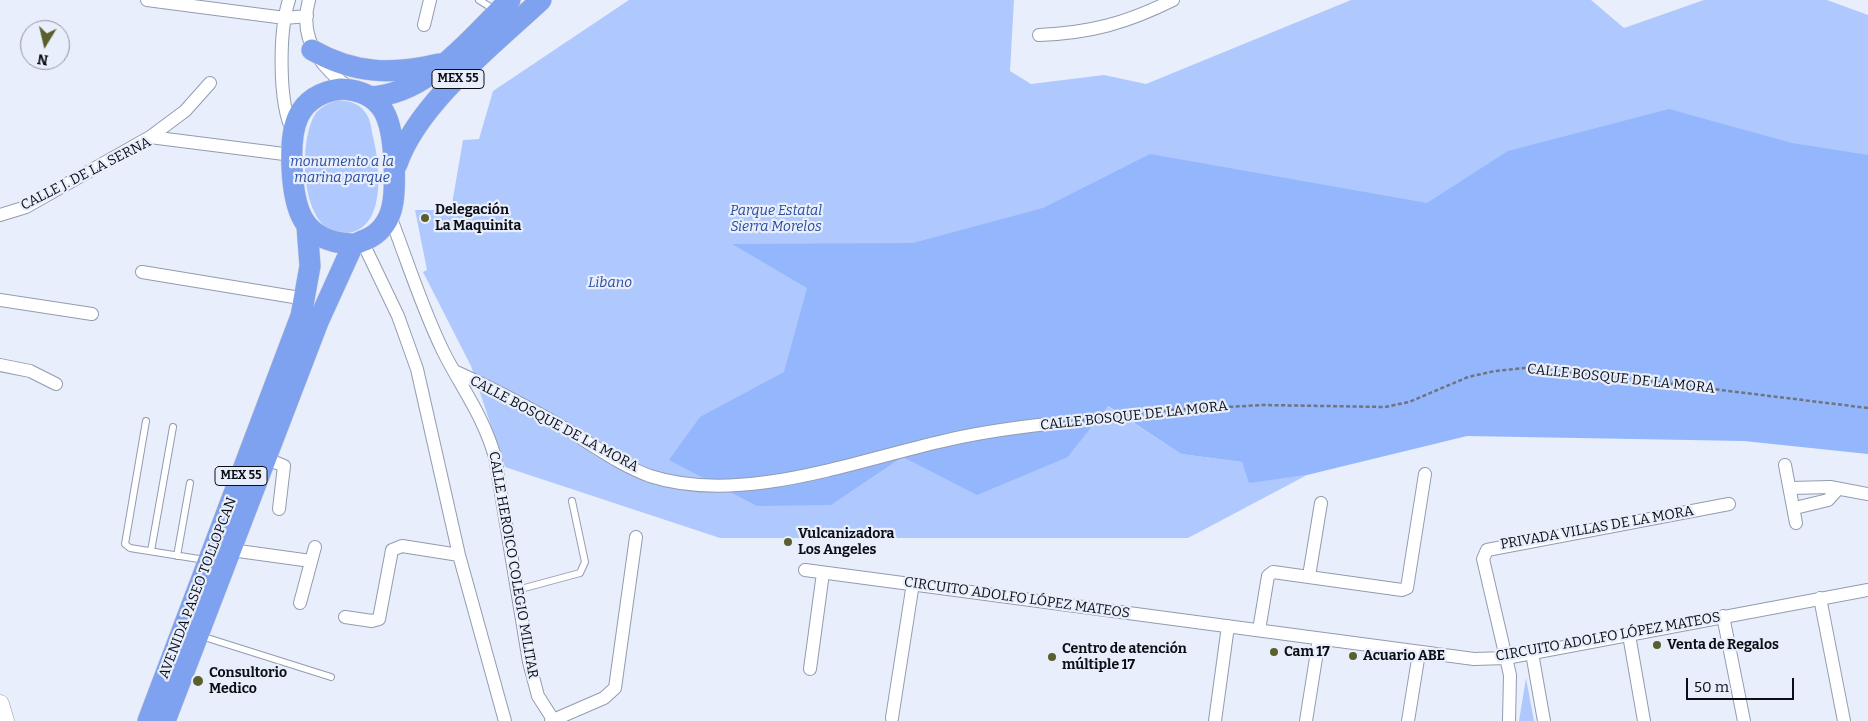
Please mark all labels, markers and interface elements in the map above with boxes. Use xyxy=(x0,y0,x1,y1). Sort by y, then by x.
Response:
north arrow xyxy=(20,20,70,70)
text: N xyxy=(36,50,49,69)
road number: MEX 55 xyxy=(432,70,484,88)
street label: CALLE J. DE LA SERNA xyxy=(18,134,154,214)
park label: monumento a la marina parque xyxy=(290,154,394,186)
place label: Delegación La Maquinita xyxy=(435,202,521,234)
park label: Parque Estatal Sierra Morelos xyxy=(730,203,822,236)
marker: Delegación La Maquinita xyxy=(419,212,431,224)
park label: Libano xyxy=(588,275,632,291)
street label: CALLE BOSQUE DE LA MORA xyxy=(1526,361,1716,397)
street label: CALLE BOSQUE DE LA MORA xyxy=(467,372,641,476)
street label: CALLE BOSQUE DE LA MORA xyxy=(1039,398,1229,434)
street label: CALLE HEROICO COLEGIO MILITAR xyxy=(485,450,541,680)
road number: MEX 55 xyxy=(215,466,267,486)
street label: AVENIDA PASEO TOLLOPCAN xyxy=(156,495,240,681)
street label: PRIVADA VILLAS DE LA MORA xyxy=(1499,503,1695,553)
place label: Vulcanizadora Los Angeles xyxy=(798,526,894,558)
marker: Vulcanizadora Los Angeles xyxy=(782,536,794,548)
street label: CIRCUITO ADOLFO LÓPEZ MATEOS xyxy=(903,574,1131,622)
street label: CIRCUITO ADOLFO LÓPEZ MATEOS xyxy=(1494,609,1722,665)
place label: Venta de Regalos xyxy=(1667,637,1779,653)
marker: Venta de Regalos xyxy=(1651,639,1663,651)
place label: Centro de atención múltiple 17 xyxy=(1062,641,1187,674)
place label: Cam 17 xyxy=(1284,644,1330,660)
marker: Cam 17 xyxy=(1268,646,1280,658)
place label: Acuario ABE xyxy=(1363,648,1445,664)
marker: Acuario ABE xyxy=(1347,650,1359,662)
marker: Centro de atención múltiple 17 xyxy=(1046,651,1058,663)
place label: Consultorio Medico xyxy=(209,665,287,698)
scale bar xyxy=(1688,668,1796,700)
marker: Consultorio Medico xyxy=(191,674,205,688)
text: 50 m xyxy=(1694,678,1729,696)

